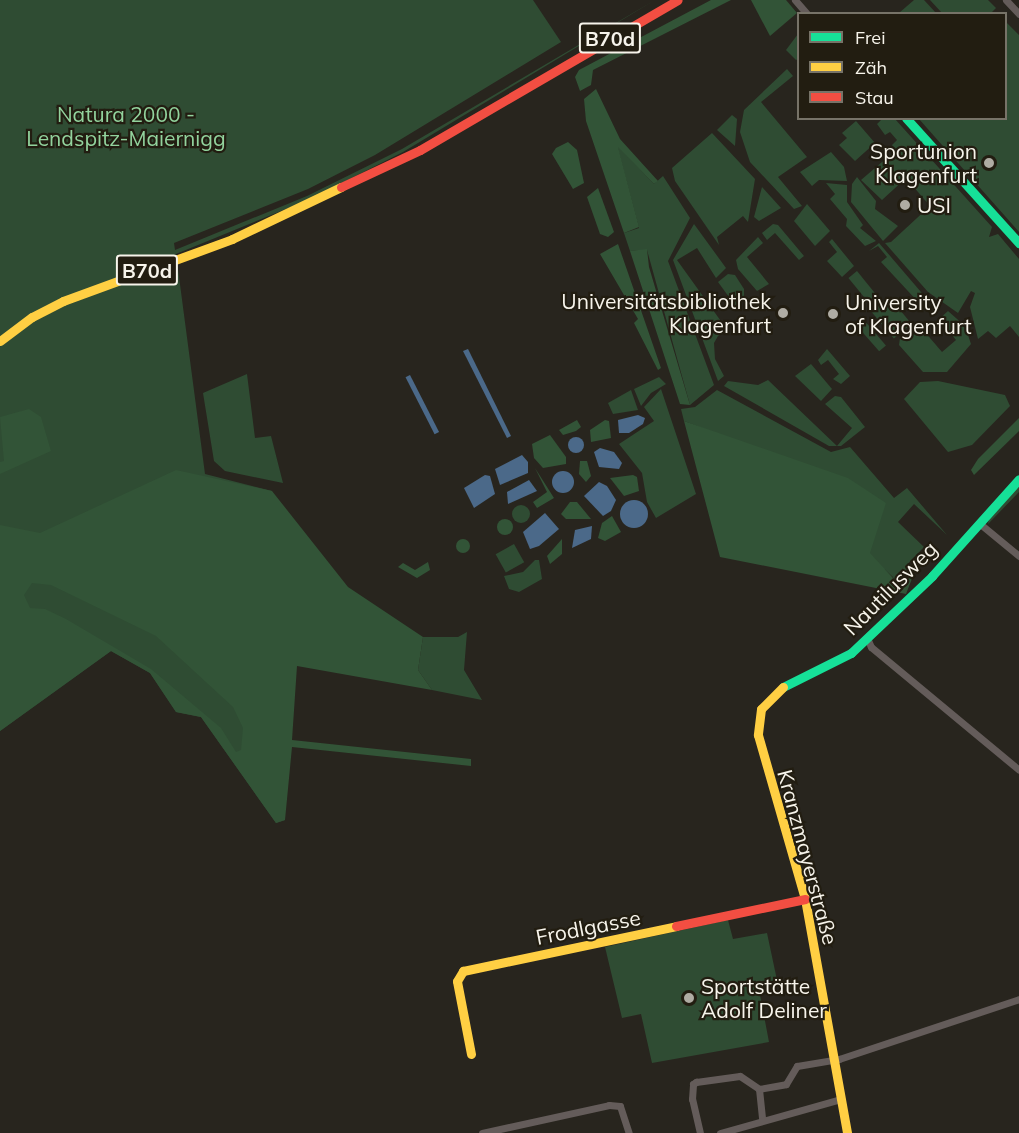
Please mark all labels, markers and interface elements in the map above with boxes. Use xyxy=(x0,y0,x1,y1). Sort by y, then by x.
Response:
legend xyxy=(797,12,1007,120)
road number: B70d xyxy=(578,21,642,55)
text: Frei xyxy=(855,26,885,49)
text: Zäh xyxy=(855,56,887,79)
text: Stau xyxy=(855,86,894,109)
park label: Natura 2000 - Lendspitz-Maiernigg xyxy=(26,101,226,151)
place label: Sportunion Klagenfurt xyxy=(870,138,977,188)
marker: Sportunion Klagenfurt xyxy=(982,156,996,170)
place label: USI xyxy=(917,192,951,218)
marker: USI xyxy=(898,198,912,212)
road number: B70d xyxy=(116,253,178,287)
place label: Universitätsbibliothek Klagenfurt xyxy=(561,288,771,338)
place label: University of Klagenfurt xyxy=(845,289,972,339)
marker: Universitätsbibliothek Klagenfurt xyxy=(776,306,790,320)
marker: University of Klagenfurt xyxy=(826,307,840,321)
street label: Nautilusweg xyxy=(838,536,942,640)
street label: Kranzmayerstraße xyxy=(773,767,843,947)
street label: Frodlgasse xyxy=(533,905,643,949)
place label: Sportstätte Adolf Deliner xyxy=(701,973,827,1023)
marker: Sportstätte Adolf Deliner xyxy=(682,991,696,1005)

